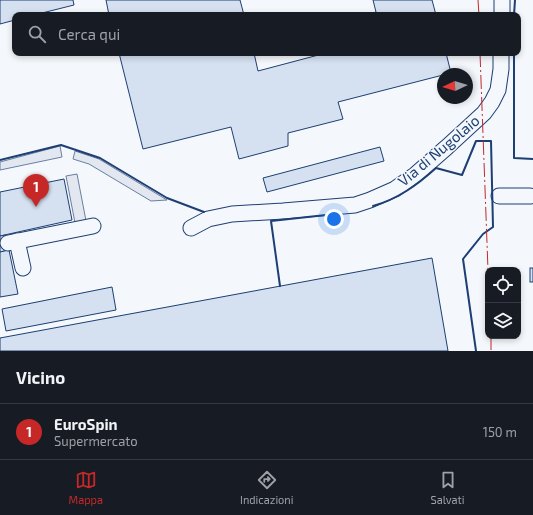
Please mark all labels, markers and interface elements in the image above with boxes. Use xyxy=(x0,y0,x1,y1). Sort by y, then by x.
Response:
search box xyxy=(12,12,521,56)
icon: search xyxy=(26,23,48,45)
text: Cerca qui xyxy=(58,25,120,43)
north arrow xyxy=(437,68,473,104)
street label: Via di Nugolaio xyxy=(394,111,483,190)
pin: 1 xyxy=(23,174,49,207)
your location xyxy=(324,209,344,229)
map controls xyxy=(485,267,521,339)
button: locate xyxy=(485,267,521,303)
button: layers xyxy=(485,303,521,339)
text: Vicino xyxy=(16,367,65,387)
text: EuroSpin xyxy=(54,415,118,433)
text: 1 xyxy=(26,424,32,440)
text: 150 m xyxy=(483,424,517,440)
text: Supermercato xyxy=(54,433,138,449)
tab: Mappa xyxy=(69,469,103,506)
tab: Indicazioni xyxy=(240,469,293,506)
tab: Salvati xyxy=(431,469,464,506)

